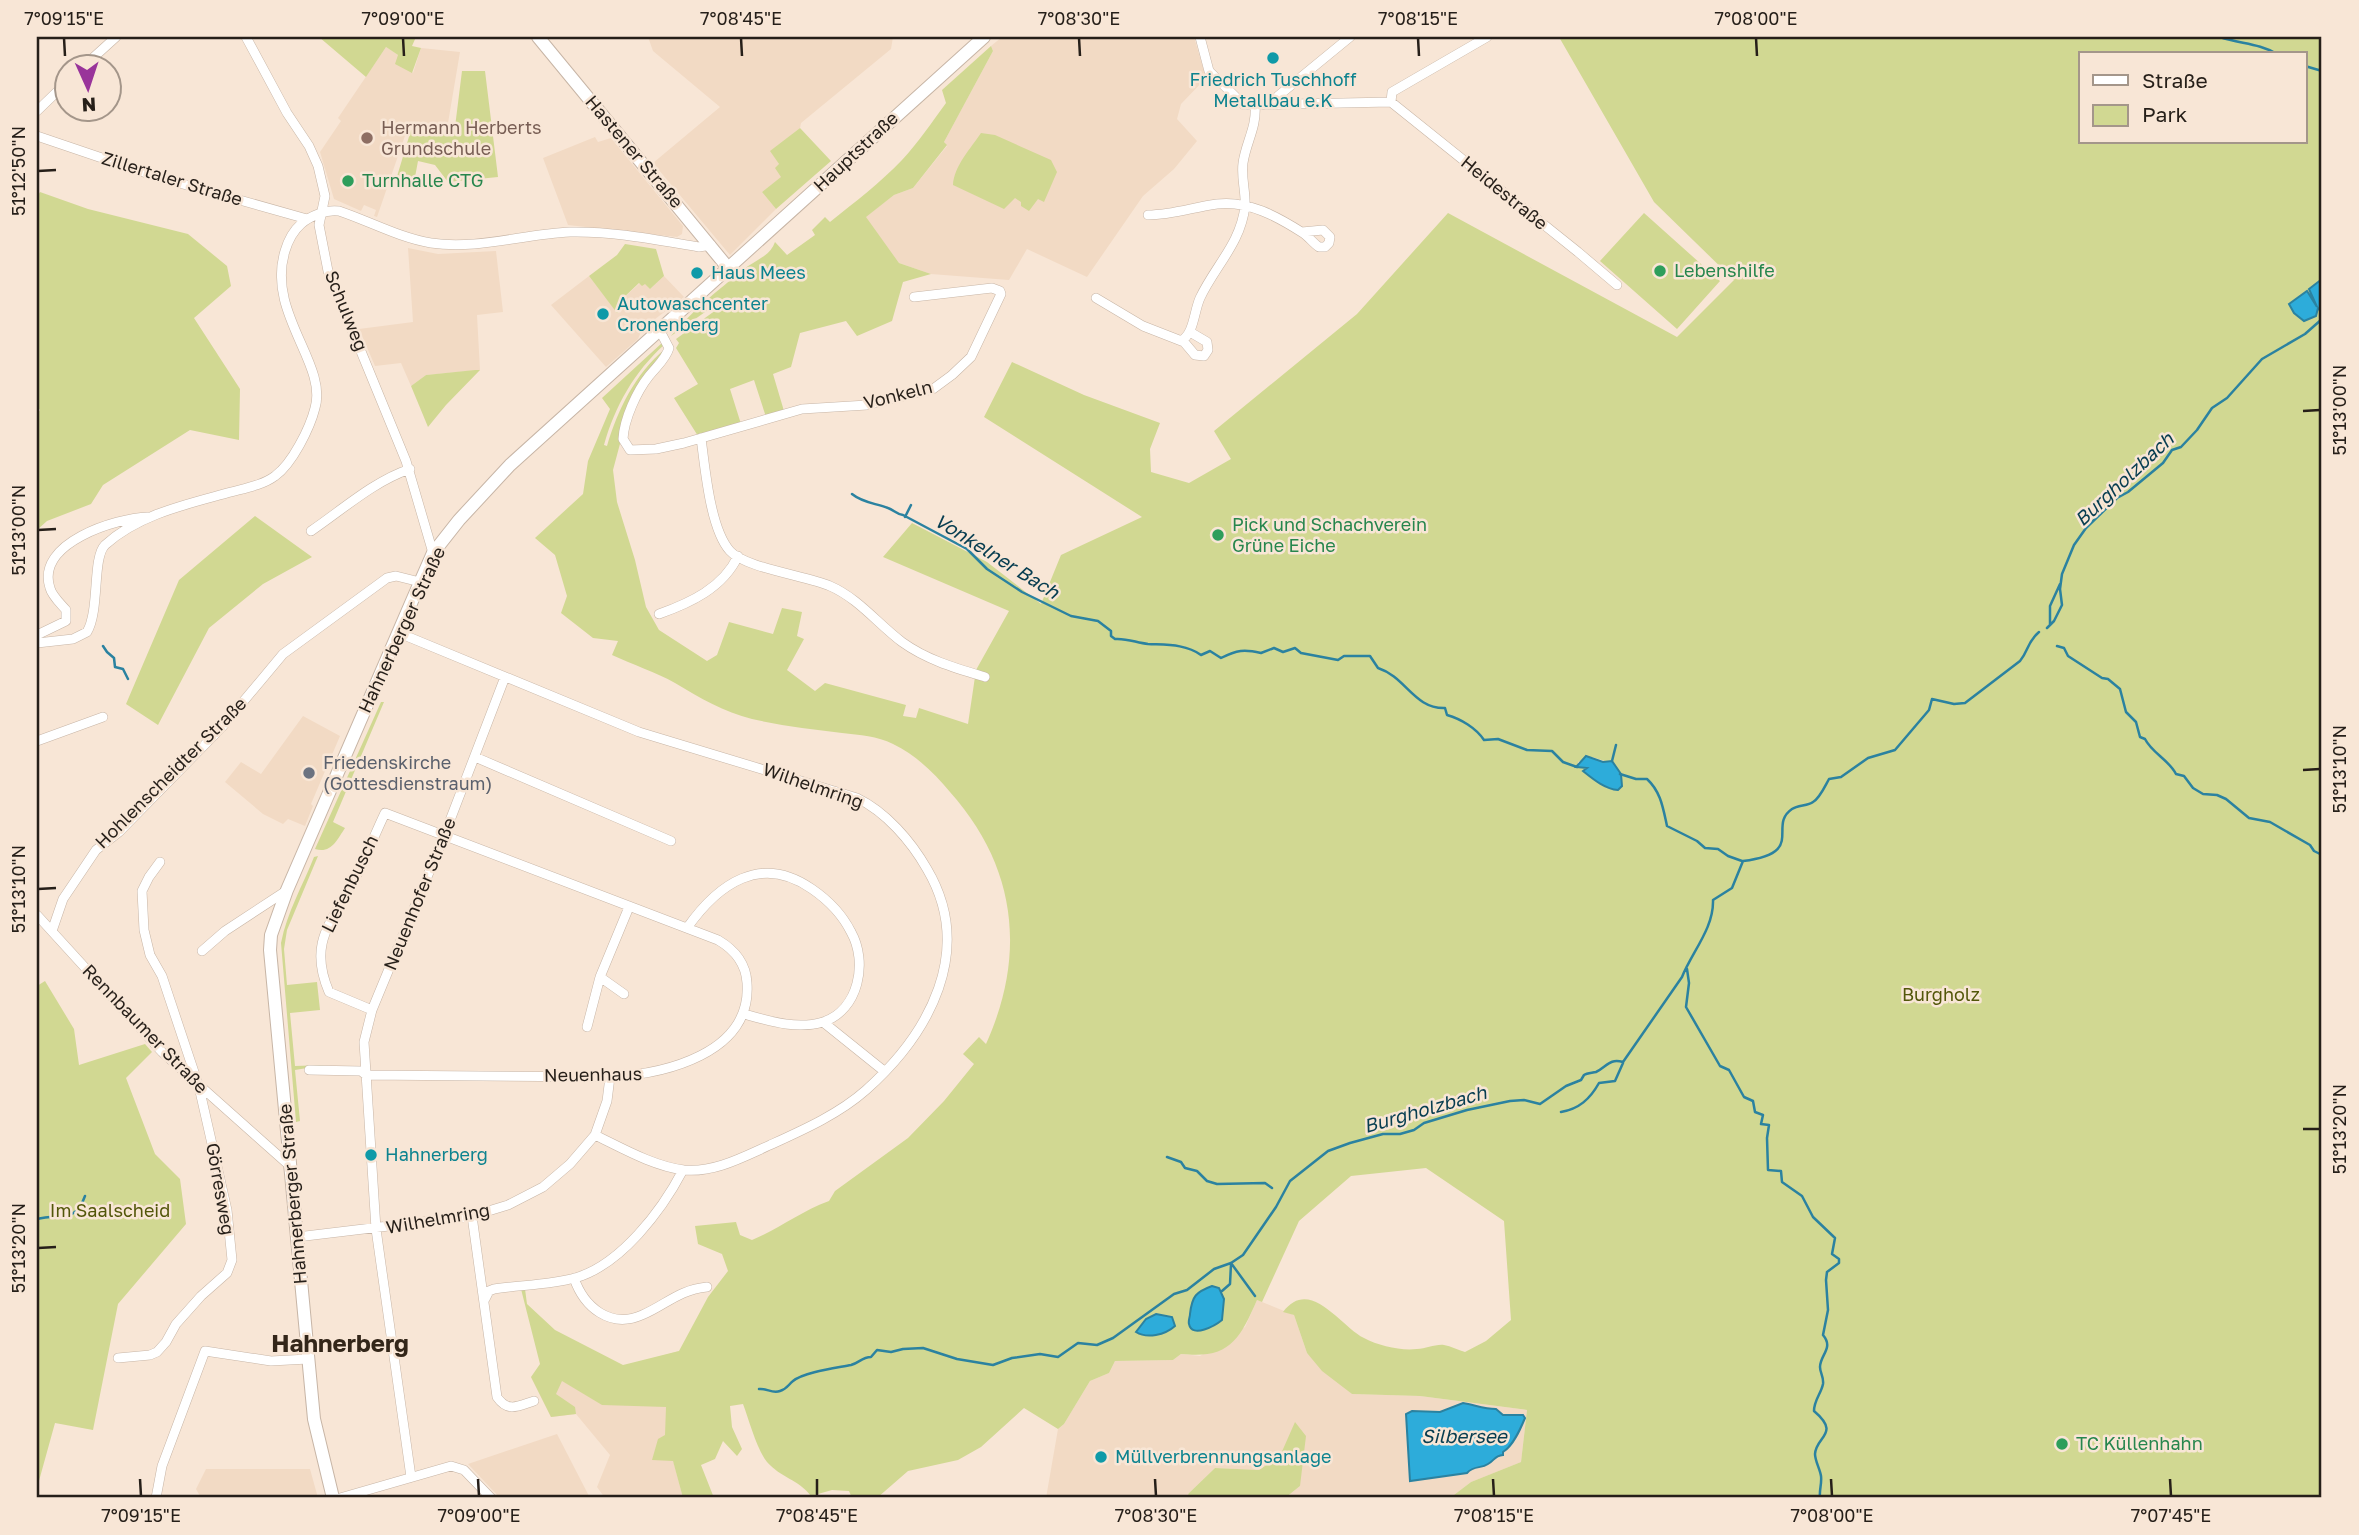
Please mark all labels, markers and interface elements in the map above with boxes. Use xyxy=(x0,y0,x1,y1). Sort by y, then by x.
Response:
text: 7°09'15"E xyxy=(24,7,104,29)
text: 7°09'00"E xyxy=(362,7,444,29)
text: 7°08'45"E xyxy=(700,7,782,29)
text: 7°08'30"E xyxy=(1038,7,1120,29)
text: 7°08'15"E xyxy=(1378,7,1458,29)
text: 7°08'00"E xyxy=(1715,7,1797,29)
marker: Friedrich Tuschhoff Metallbau e.K xyxy=(1265,50,1281,66)
north arrow xyxy=(52,52,122,122)
legend xyxy=(2079,52,2306,144)
text: Straße xyxy=(2142,67,2208,93)
place label: Friedrich Tuschhoff Metallbau e.K xyxy=(1189,68,1357,111)
street label: Hastener Straße xyxy=(581,91,688,212)
text: N xyxy=(81,94,97,117)
text: Park xyxy=(2142,101,2188,127)
street label: Hauptstraße xyxy=(808,107,902,196)
place label: Hermann Herberts Grundschule xyxy=(381,116,542,159)
text: 51°12'50"N xyxy=(7,126,29,216)
marker: Hermann Herberts Grundschule xyxy=(359,130,375,146)
street label: Zillertaler Straße xyxy=(99,146,245,210)
street label: Heidestraße xyxy=(1457,151,1552,234)
place label: Turnhalle CTG xyxy=(362,169,483,191)
marker: Turnhalle CTG xyxy=(340,173,356,189)
place label: Lebenshilfe xyxy=(1674,259,1775,281)
place label: Haus Mees xyxy=(711,261,806,283)
marker: Lebenshilfe xyxy=(1652,263,1668,279)
marker: Haus Mees xyxy=(689,265,705,281)
street label: Schulweg xyxy=(321,267,373,354)
place label: Autowaschcenter Cronenberg xyxy=(617,292,768,335)
marker: Autowaschcenter Cronenberg xyxy=(595,306,611,322)
text: 51°13'00"N xyxy=(2328,365,2350,456)
street label: Vonkeln xyxy=(861,375,934,413)
water label: Burgholzbach xyxy=(2070,426,2179,530)
text: 51°13'00"N xyxy=(7,485,29,576)
water label: Vonkelner Bach xyxy=(931,508,1065,604)
place label: Pick und Schachverein Grüne Eiche xyxy=(1232,513,1427,556)
marker: Pick und Schachverein Grüne Eiche xyxy=(1210,527,1226,543)
street label: Hahnerberger Straße xyxy=(353,543,449,716)
street label: Hohlenscheidter Straße xyxy=(90,692,250,852)
text: 51°13'10"N xyxy=(2328,725,2350,813)
place label: Friedenskirche (Gottesdienstraum) xyxy=(323,751,492,794)
street label: Wilhelmring xyxy=(760,758,867,813)
marker: Friedenskirche (Gottesdienstraum) xyxy=(301,765,317,781)
street label: Neuenhofer Straße xyxy=(378,814,460,973)
street label: Liefenbusch xyxy=(316,831,382,936)
text: 51°13'10"N xyxy=(7,845,29,933)
street label: Rennbaumer Straße xyxy=(78,959,213,1097)
park label: Burgholz xyxy=(1902,983,1980,1005)
street label: Neuenhaus xyxy=(544,1062,642,1086)
water label: Burgholzbach xyxy=(1361,1080,1490,1137)
text: 51°13'20"N xyxy=(2328,1084,2350,1174)
street label: Hahnerberger Straße xyxy=(273,1103,311,1285)
street label: Görresweg xyxy=(202,1141,240,1237)
place label: Hahnerberg xyxy=(385,1143,488,1165)
marker: Hahnerberg xyxy=(363,1147,379,1163)
street label: Wilhelmring xyxy=(384,1198,491,1238)
park label: Im Saalscheid xyxy=(50,1199,170,1221)
text: 51°13'20"N xyxy=(7,1203,29,1293)
district label: Hahnerberg xyxy=(271,1328,409,1357)
water label: Silbersee xyxy=(1421,1424,1509,1447)
place label: TC Küllenhahn xyxy=(2076,1432,2203,1454)
marker: TC Küllenhahn xyxy=(2054,1436,2070,1452)
place label: Müllverbrennungsanlage xyxy=(1115,1445,1331,1467)
marker: Müllverbrennungsanlage xyxy=(1093,1449,1109,1465)
text: 7°09'15"E xyxy=(101,1504,181,1526)
text: 7°09'00"E xyxy=(438,1504,520,1526)
text: 7°08'45"E xyxy=(776,1504,858,1526)
text: 7°08'30"E xyxy=(1115,1504,1197,1526)
text: 7°08'15"E xyxy=(1454,1504,1534,1526)
text: 7°08'00"E xyxy=(1791,1504,1873,1526)
text: 7°07'45"E xyxy=(2131,1504,2211,1526)

